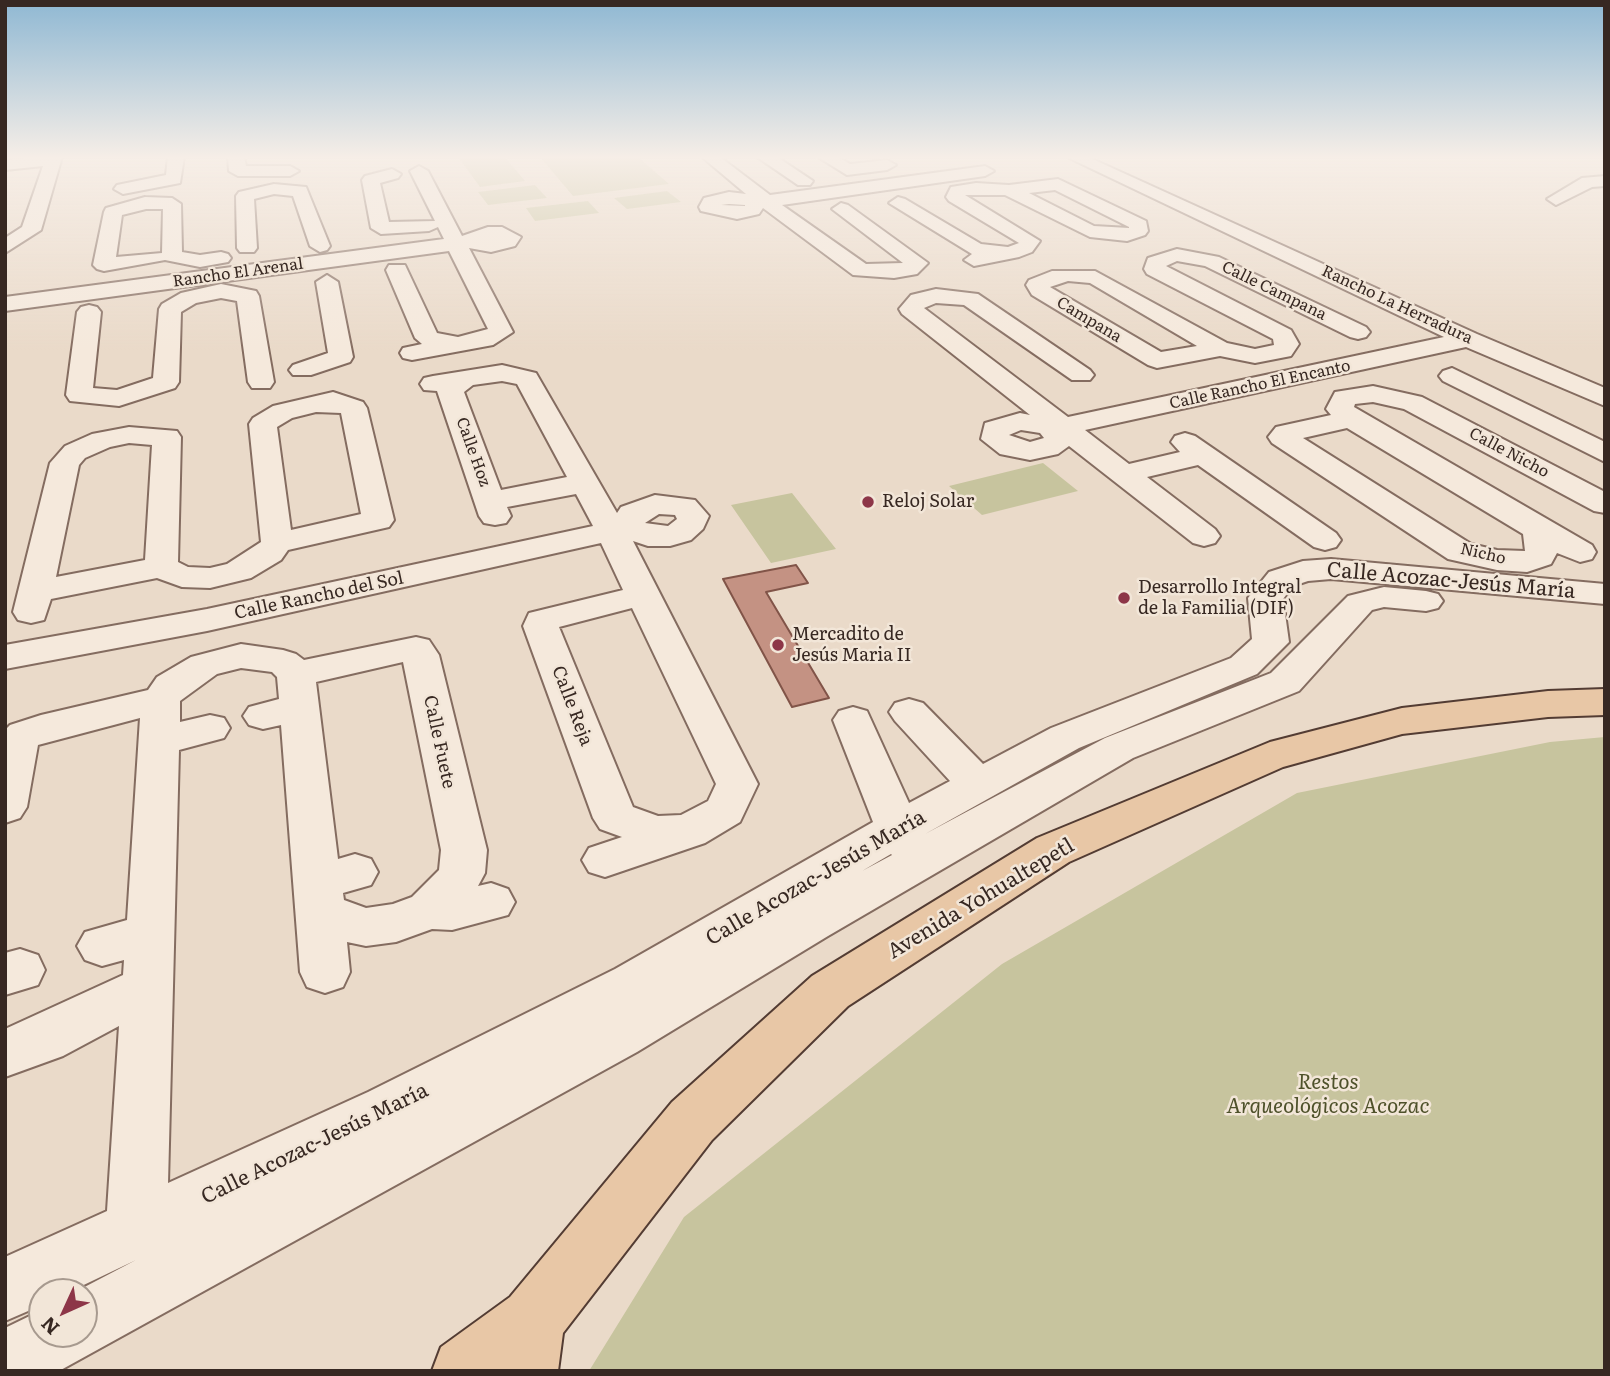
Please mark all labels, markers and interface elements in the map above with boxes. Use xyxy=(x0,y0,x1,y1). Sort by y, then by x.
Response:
street label: Rancho El Arenal xyxy=(172,254,304,292)
street label: Calle Campana xyxy=(1219,257,1329,325)
street label: Rancho La Herradura xyxy=(1319,262,1475,348)
street label: Campana xyxy=(1053,293,1125,347)
street label: Calle Rancho El Encanto xyxy=(1168,356,1352,414)
street label: Calle Hoz xyxy=(452,415,494,489)
street label: Calle Nicho xyxy=(1466,424,1552,482)
place label: Reloj Solar xyxy=(882,491,974,513)
marker: Reloj Solar xyxy=(860,494,876,510)
street label: Nicho xyxy=(1458,539,1508,569)
street label: Calle Acozac-Jesús María xyxy=(1326,558,1576,604)
street label: Calle Rancho del Sol xyxy=(232,568,406,624)
place label: Desarrollo Integral de la Familia (DIF) xyxy=(1138,577,1301,620)
marker: Desarrollo Integral de la Familia (DIF) xyxy=(1116,590,1132,606)
place label: Mercadito de Jesús Maria II xyxy=(792,624,911,666)
marker: Mercadito de Jesús Maria II xyxy=(770,637,786,653)
street label: Calle Reja xyxy=(547,663,597,749)
street label: Calle Fuete xyxy=(419,693,459,791)
street label: Calle Acozac-Jesús María xyxy=(702,805,930,951)
street label: Avenida Yohualtepetl xyxy=(883,833,1079,965)
park label: Restos Arqueológicos Acozac xyxy=(1226,1070,1430,1120)
street label: Calle Acozac-Jesús María xyxy=(197,1078,433,1210)
north arrow xyxy=(28,1278,98,1348)
text: N xyxy=(34,1311,65,1342)

